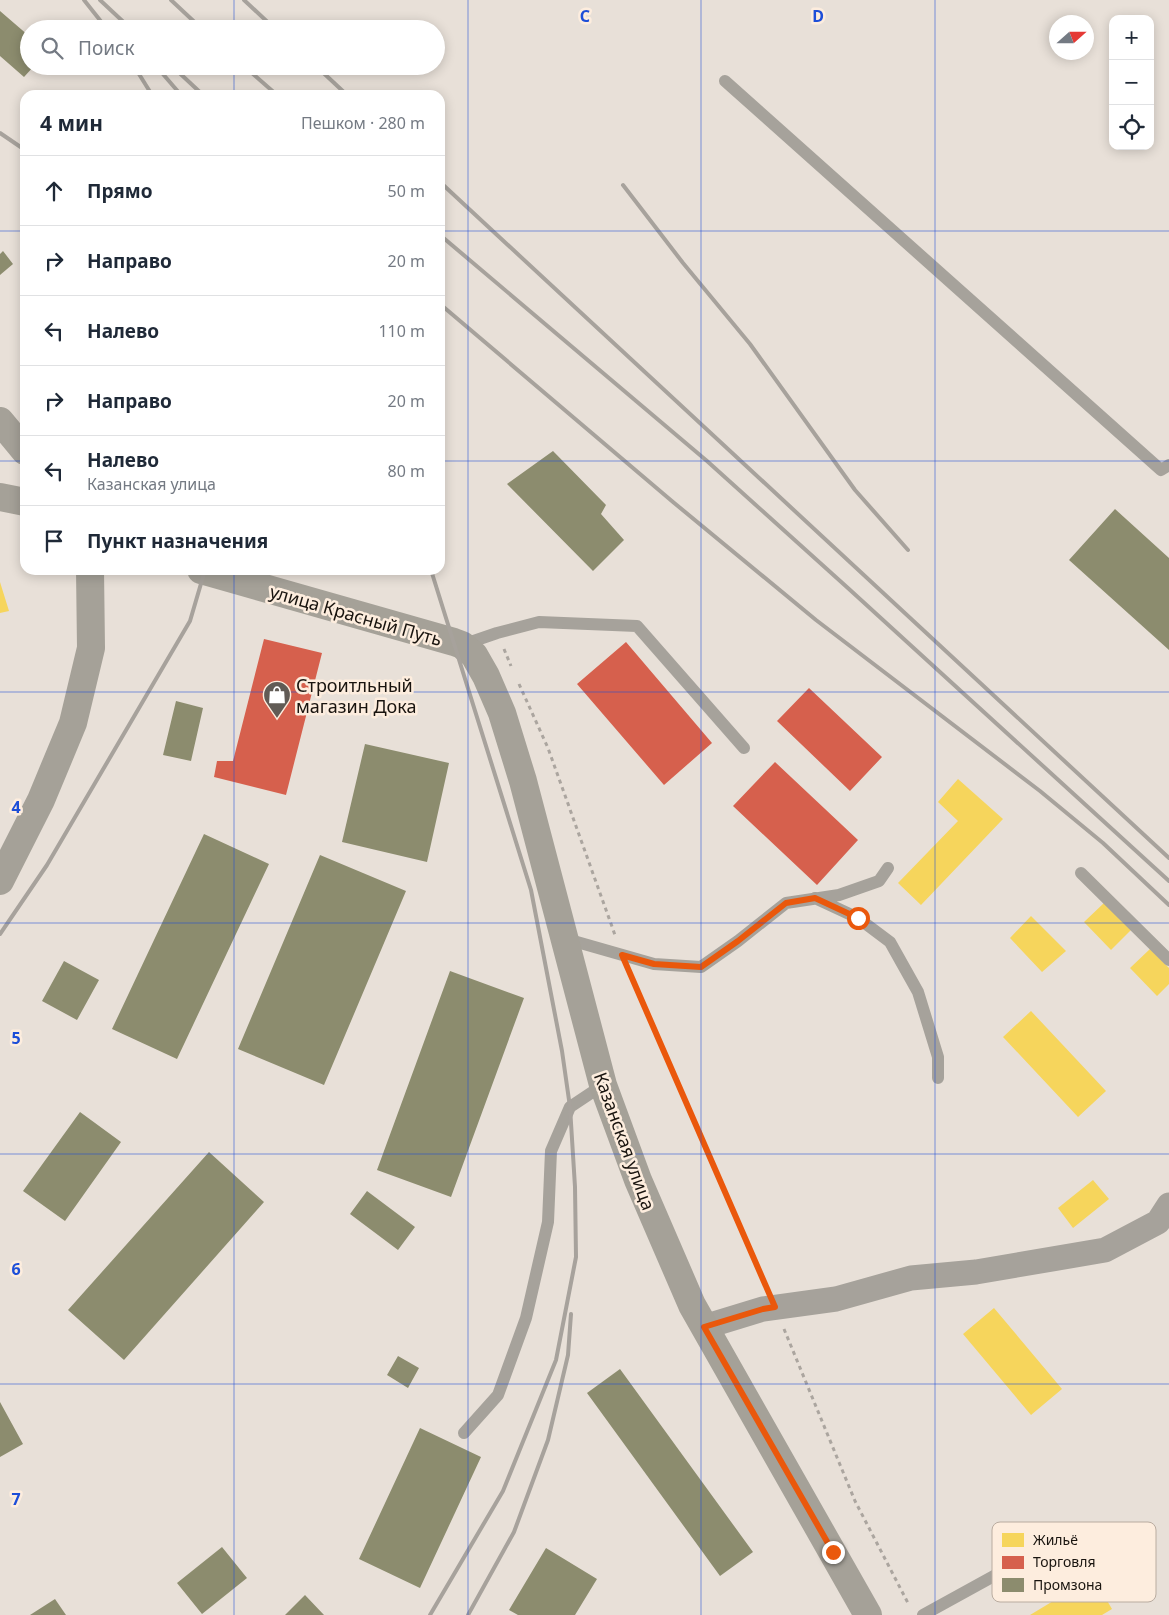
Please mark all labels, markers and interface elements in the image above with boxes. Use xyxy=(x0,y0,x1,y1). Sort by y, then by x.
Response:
text: C xyxy=(580,5,590,27)
text: D xyxy=(812,5,824,27)
north arrow xyxy=(1049,15,1094,60)
map controls xyxy=(1109,15,1154,150)
button: + xyxy=(1109,15,1154,60)
search box xyxy=(20,20,445,75)
icon: search xyxy=(38,34,66,62)
text: Поиск xyxy=(78,35,134,61)
button: − xyxy=(1109,60,1154,105)
button: locate xyxy=(1109,105,1154,150)
text: 4 мин xyxy=(40,109,103,137)
text: Пешком · 280 m xyxy=(301,112,425,134)
icon: ahead xyxy=(40,177,68,205)
text: Прямо xyxy=(87,178,153,204)
text: 50 m xyxy=(388,180,425,202)
icon: right xyxy=(40,247,68,275)
text: Направо xyxy=(87,248,172,274)
text: 20 m xyxy=(388,250,425,272)
icon: left xyxy=(40,317,68,345)
text: Налево xyxy=(87,318,159,344)
text: 110 m xyxy=(378,320,425,342)
icon: right xyxy=(40,387,68,415)
text: Направо xyxy=(87,388,172,414)
text: 20 m xyxy=(388,390,425,412)
text: Налево xyxy=(87,447,159,473)
icon: left xyxy=(40,457,68,485)
text: 80 m xyxy=(388,460,425,482)
text: Казанская улица xyxy=(87,473,216,495)
icon: arrive xyxy=(40,527,68,555)
text: Пункт назначения xyxy=(87,528,268,554)
street label: улица Красный Путь xyxy=(267,579,445,651)
place label: Строитльный магазин Дока xyxy=(296,673,416,718)
shop icon: Строитльный магазин Дока xyxy=(262,680,292,719)
text: 4 xyxy=(11,796,21,818)
route start xyxy=(847,907,870,930)
text: 5 xyxy=(11,1027,21,1049)
street label: Казанская улица xyxy=(589,1069,661,1213)
text: 6 xyxy=(11,1258,21,1280)
text: 7 xyxy=(11,1488,21,1510)
legend xyxy=(992,1522,1156,1602)
text: Жильё xyxy=(1033,1530,1078,1549)
route end xyxy=(822,1541,845,1564)
text: Торговля xyxy=(1033,1552,1096,1571)
text: Промзона xyxy=(1033,1575,1102,1594)

